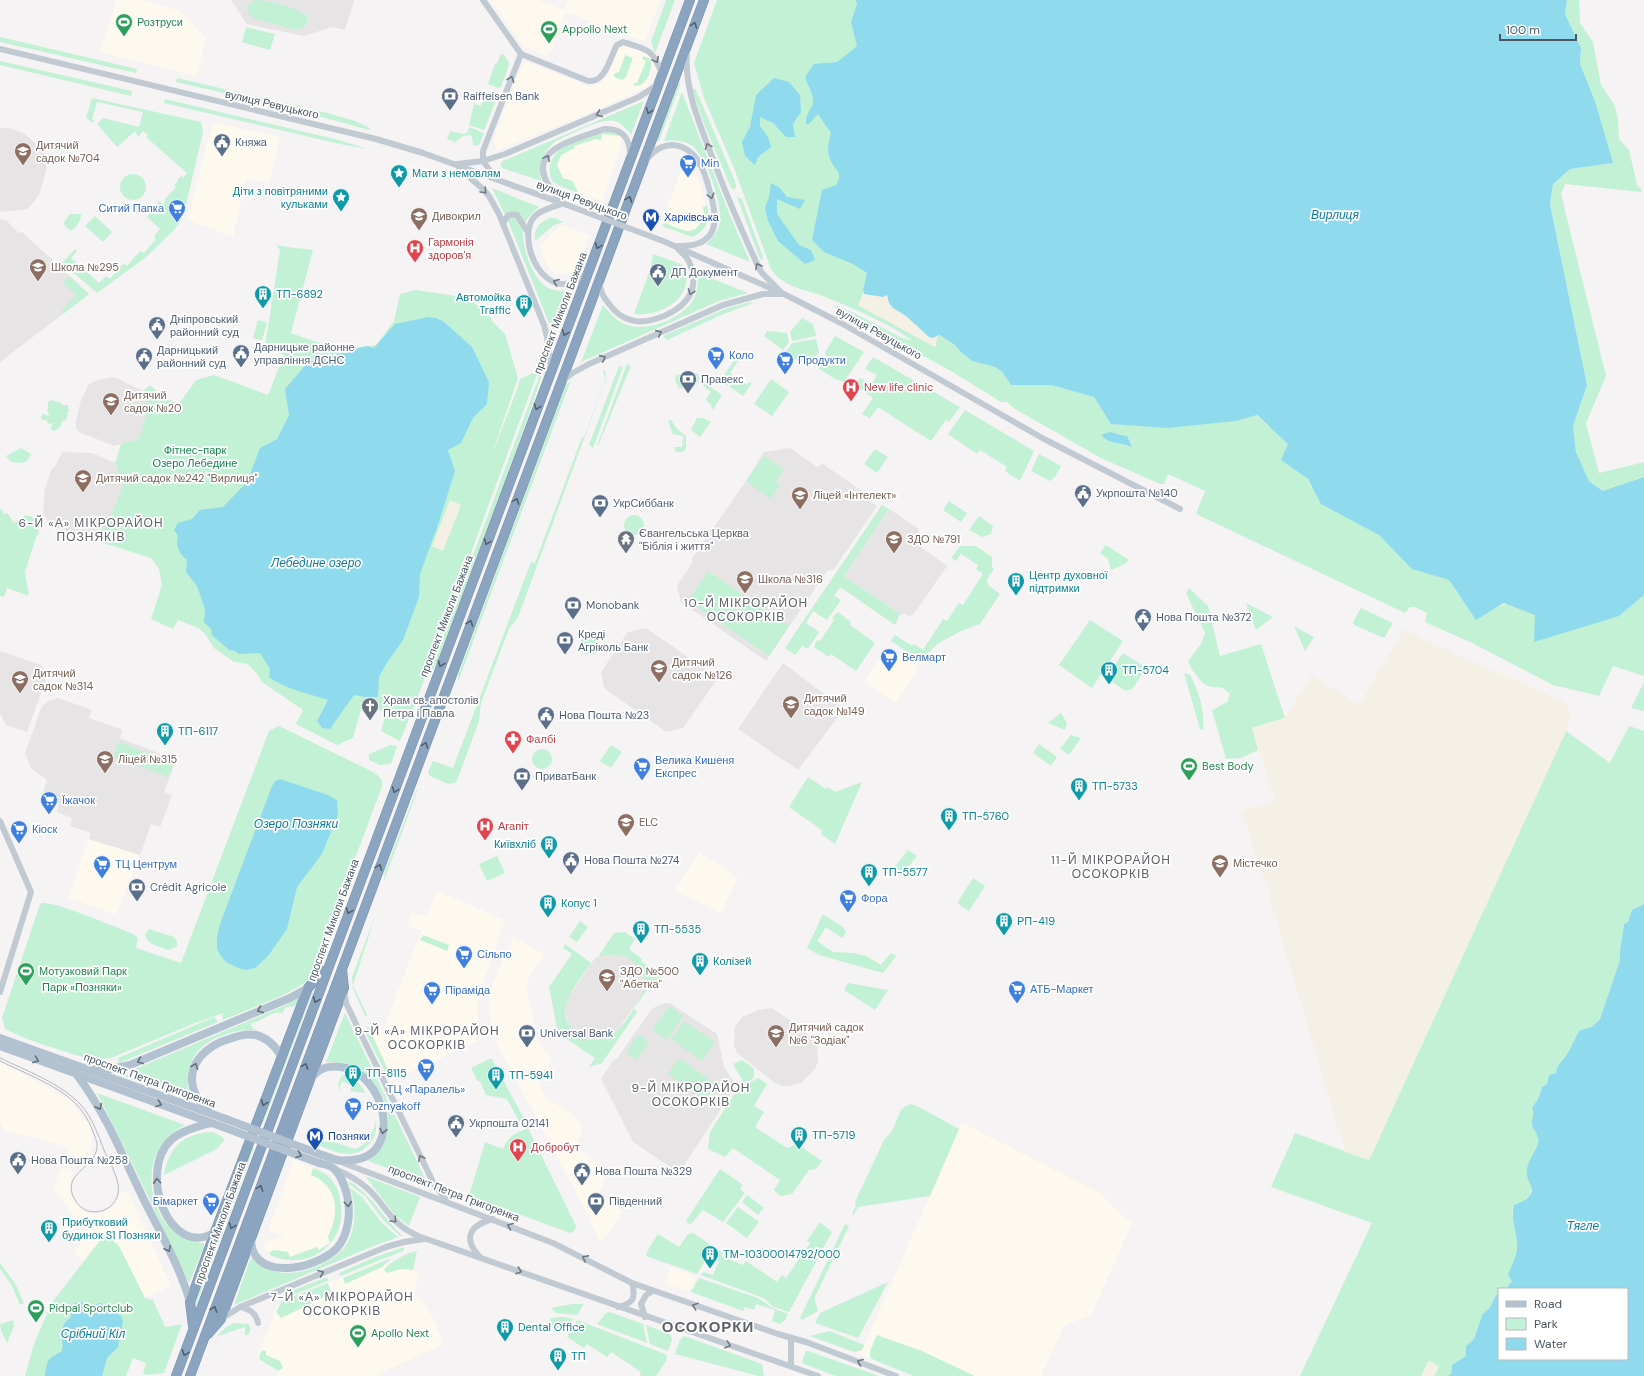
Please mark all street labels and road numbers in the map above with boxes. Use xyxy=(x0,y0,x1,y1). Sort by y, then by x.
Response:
street label: вулиця Ревуцького xyxy=(224,86,320,122)
street label: вулиця Ревуцького xyxy=(535,177,629,223)
street label: проспект Миколи Бажана xyxy=(530,249,590,376)
street label: вулиця Ревуцького xyxy=(834,304,924,362)
street label: проспект Миколи Бажана xyxy=(416,552,476,679)
street label: проспект Миколи Бажана xyxy=(304,856,362,983)
street label: проспект Петра Григоренка xyxy=(82,1050,219,1111)
street label: проспект Миколи Бажана xyxy=(191,1159,249,1286)
street label: проспект Петра Григоренка xyxy=(386,1161,522,1225)

